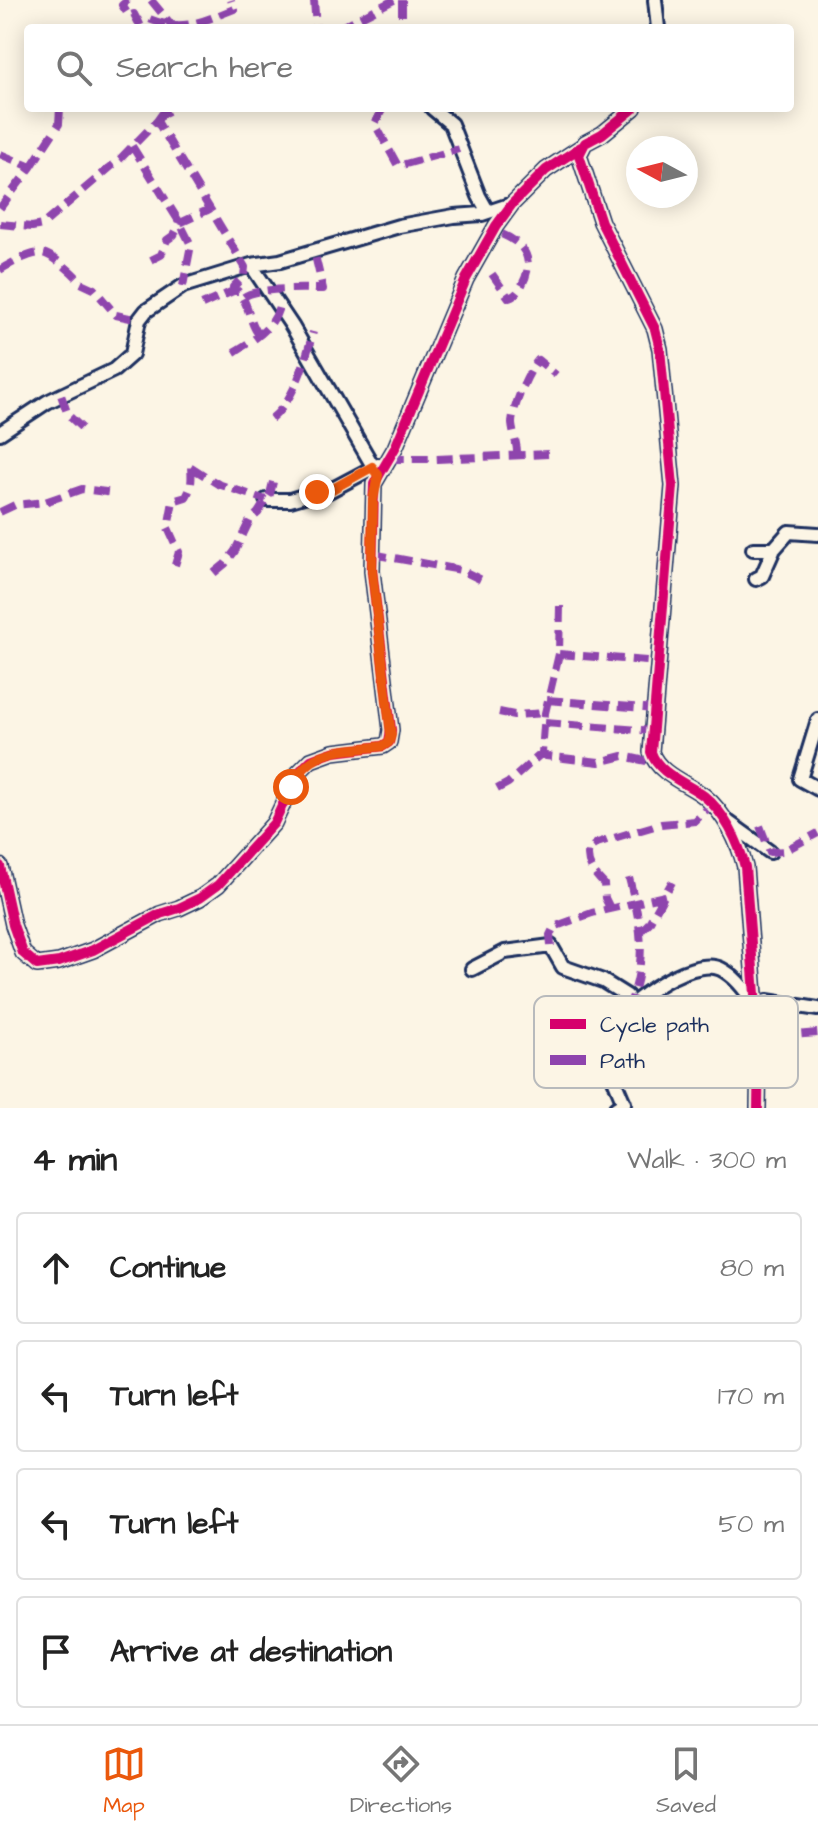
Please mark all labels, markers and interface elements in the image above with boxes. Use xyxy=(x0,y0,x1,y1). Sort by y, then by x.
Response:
search box xyxy=(24,24,794,112)
icon: search xyxy=(52,46,96,90)
text: Search here xyxy=(116,47,293,89)
north arrow xyxy=(626,136,698,208)
route end xyxy=(299,474,335,510)
route start xyxy=(273,769,309,805)
legend xyxy=(534,996,798,1088)
text: Cycle path xyxy=(600,1010,709,1042)
text: Path xyxy=(600,1046,645,1077)
text: 4 min xyxy=(32,1136,117,1184)
text: Walk · 300 m xyxy=(627,1142,786,1178)
icon: ahead xyxy=(34,1246,78,1290)
text: Continue xyxy=(110,1247,226,1289)
text: 80 m xyxy=(720,1250,784,1286)
icon: left xyxy=(34,1374,78,1418)
text: Turn left xyxy=(110,1375,238,1417)
text: 170 m xyxy=(718,1378,784,1414)
icon: left xyxy=(34,1502,78,1546)
text: Turn left xyxy=(110,1503,238,1545)
text: 50 m xyxy=(719,1506,784,1542)
icon: arrive xyxy=(34,1630,78,1674)
text: Arrive at destination xyxy=(110,1631,392,1673)
tab: Map xyxy=(102,1742,146,1821)
tab: Directions xyxy=(350,1742,452,1821)
tab: Saved xyxy=(656,1742,716,1821)

